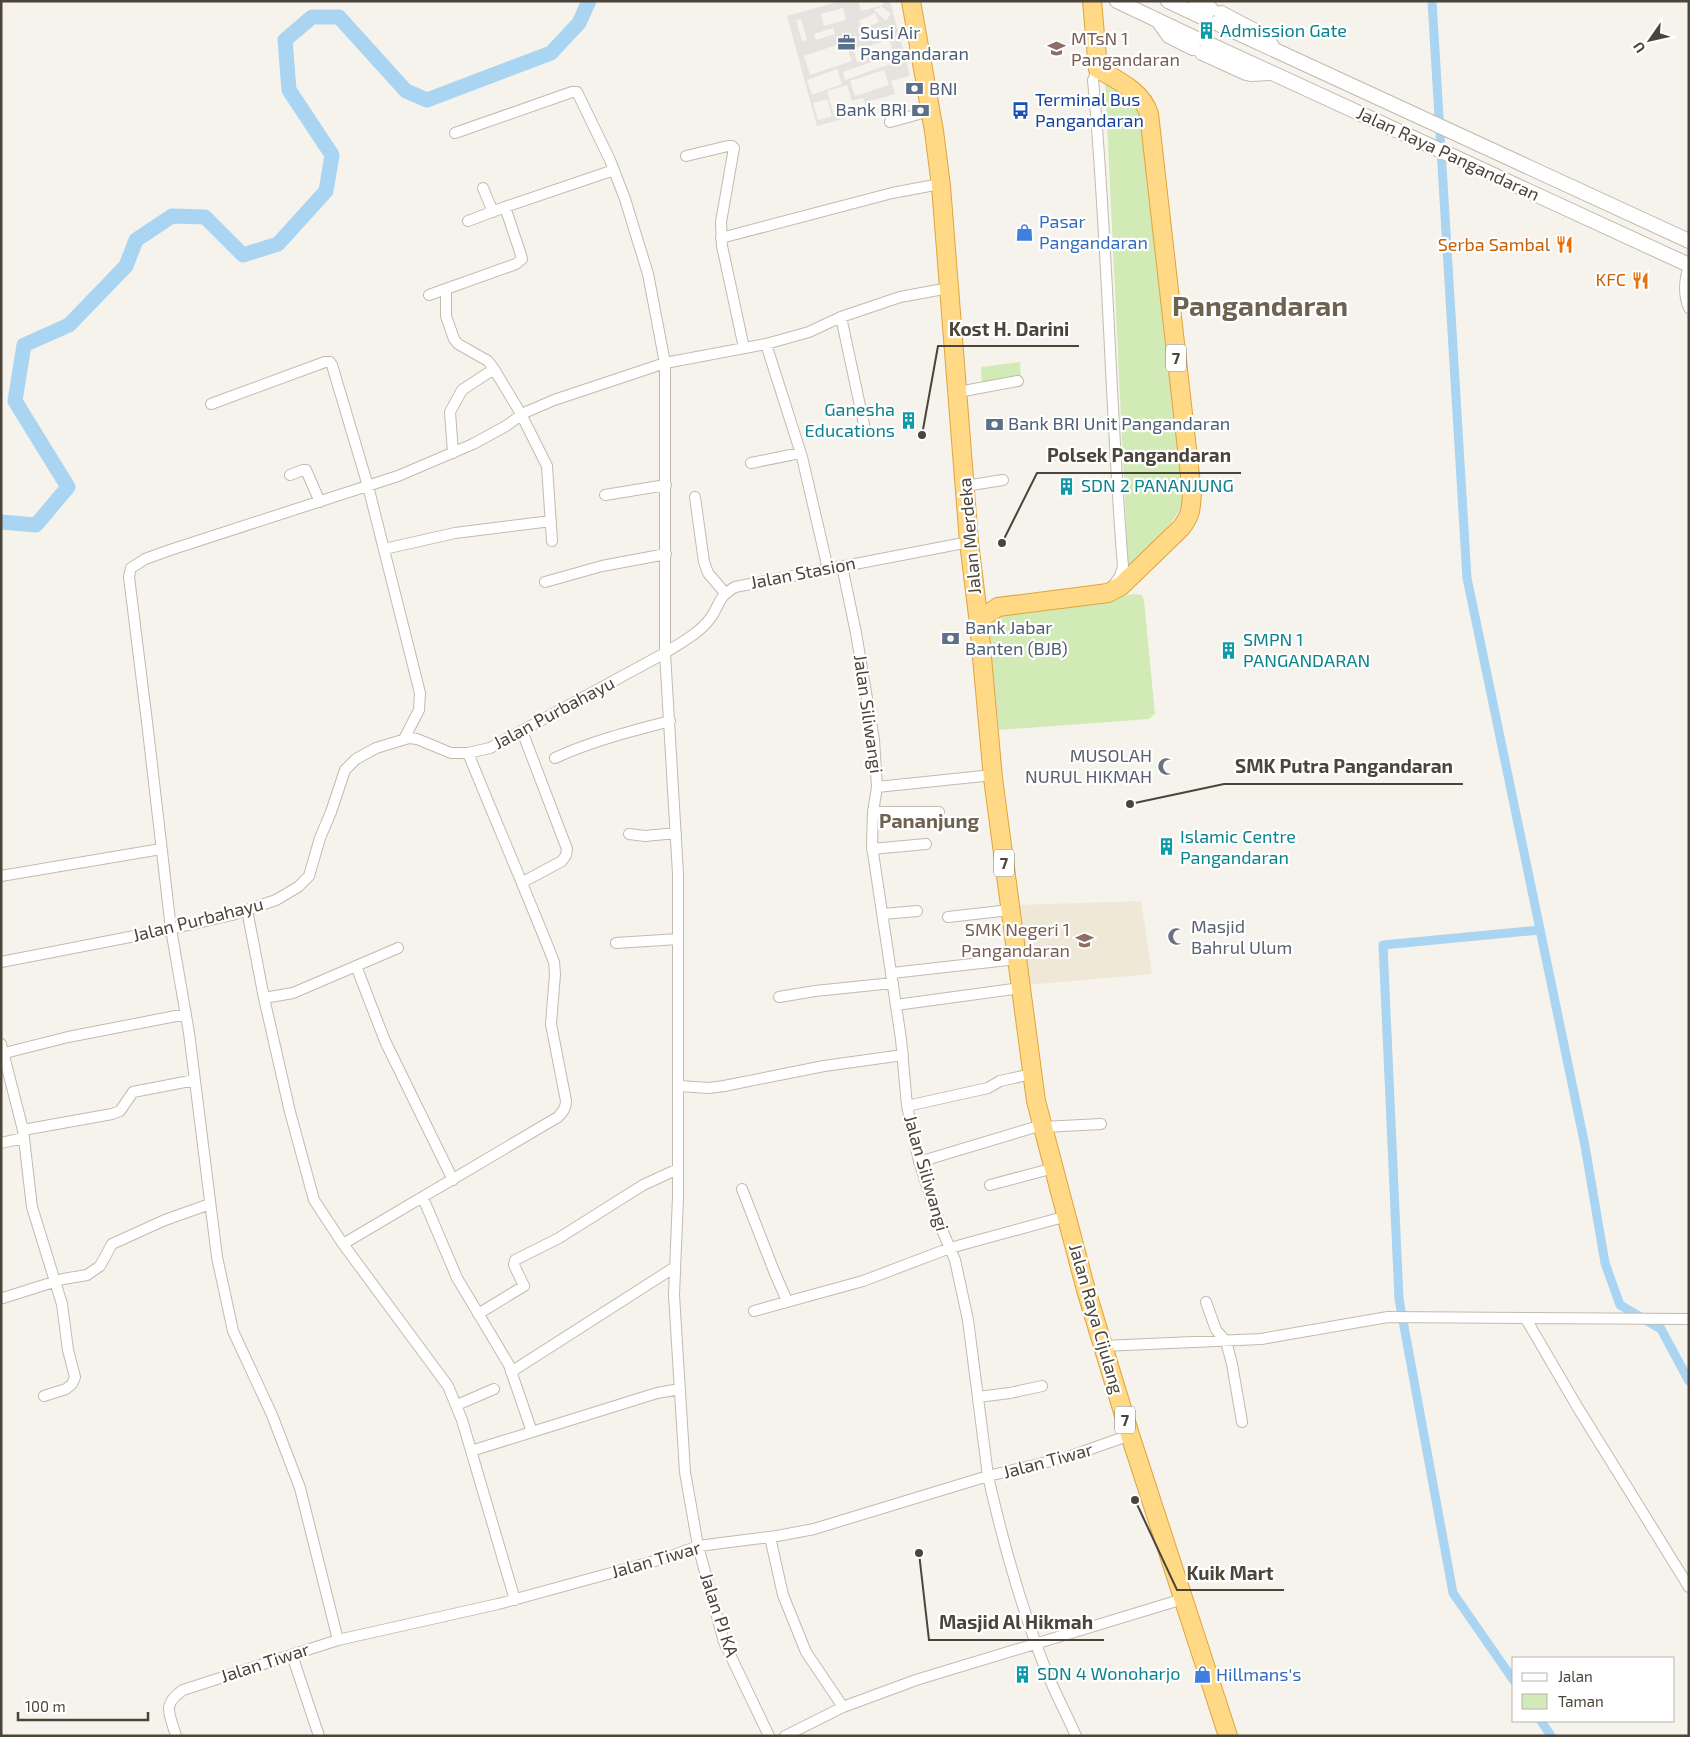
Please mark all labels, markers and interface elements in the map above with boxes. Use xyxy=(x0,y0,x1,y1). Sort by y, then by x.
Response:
north arrow xyxy=(1625,15,1675,65)
place label: Admission Gate xyxy=(1220,19,1347,41)
place label: Susi Air Pangandaran xyxy=(860,21,969,64)
building icon: Admission Gate xyxy=(1196,21,1216,41)
place label: MTsN 1 Pangandaran xyxy=(1071,27,1180,70)
office icon: Susi Air Pangandaran xyxy=(836,33,856,53)
school or university icon: MTsN 1 Pangandaran xyxy=(1047,39,1067,59)
text: U xyxy=(1629,39,1649,56)
place label: BNI xyxy=(929,77,958,99)
bank icon: BNI xyxy=(905,79,925,99)
place label: Terminal Bus Pangandaran xyxy=(1035,88,1144,131)
place label: Bank BRI xyxy=(836,98,907,120)
bank icon: Bank BRI xyxy=(911,100,931,120)
bus stop icon: Terminal Bus Pangandaran xyxy=(1011,100,1031,120)
street label: Jalan Raya Pangandaran xyxy=(1354,101,1543,205)
place label: Pasar Pangandaran xyxy=(1039,210,1148,253)
shop icon: Pasar Pangandaran xyxy=(1015,222,1035,242)
place label: Serba Sambal xyxy=(1438,233,1551,255)
restaurant icon: Serba Sambal xyxy=(1554,235,1574,255)
place label: KFC xyxy=(1596,268,1626,290)
restaurant icon: KFC xyxy=(1630,270,1650,290)
district label: Pangandaran xyxy=(1172,288,1348,322)
callout: Kost H. Darini xyxy=(938,312,1079,346)
text: Kost H. Darini xyxy=(949,317,1069,340)
road number: 7 xyxy=(1166,344,1186,372)
place label: Ganesha Educations xyxy=(805,398,895,441)
building icon: Ganesha Educations xyxy=(899,410,919,430)
place label: Bank BRI Unit Pangandaran xyxy=(1008,412,1230,434)
bank icon: Bank BRI Unit Pangandaran xyxy=(984,414,1004,434)
callout: Polsek Pangandaran xyxy=(1037,439,1241,473)
text: Polsek Pangandaran xyxy=(1047,443,1231,466)
place label: SDN 2 PANANJUNG xyxy=(1081,474,1234,496)
building icon: SDN 2 PANANJUNG xyxy=(1057,476,1077,496)
street label: Jalan Merdeka xyxy=(953,477,985,595)
street label: Jalan Stasion xyxy=(748,551,857,593)
place label: Bank Jabar Banten (BJB) xyxy=(965,616,1068,659)
bank icon: Bank Jabar Banten (BJB) xyxy=(941,628,961,648)
place label: SMPN 1 PANGANDARAN xyxy=(1243,628,1370,671)
building icon: SMPN 1 PANGANDARAN xyxy=(1219,640,1239,660)
street label: Jalan Siliwangi xyxy=(850,653,888,775)
street label: Jalan Purbahayu xyxy=(489,671,618,753)
place label: MUSOLAH NURUL HIKMAH xyxy=(1025,744,1152,787)
callout: SMK Putra Pangandaran xyxy=(1224,750,1463,784)
text: SMK Putra Pangandaran xyxy=(1235,754,1453,777)
mosque icon: MUSOLAH NURUL HIKMAH xyxy=(1156,756,1176,776)
district label: Pananjung xyxy=(879,808,979,832)
place label: Islamic Centre Pangandaran xyxy=(1180,825,1296,868)
building icon: Islamic Centre Pangandaran xyxy=(1156,837,1176,857)
road number: 7 xyxy=(994,850,1014,876)
street label: Jalan Purbahayu xyxy=(130,892,265,946)
place label: Masjid Bahrul Ulum xyxy=(1191,915,1292,958)
place label: SMK Negeri 1 Pangandaran xyxy=(961,918,1070,961)
mosque icon: Masjid Bahrul Ulum xyxy=(1167,927,1187,947)
school or university icon: SMK Negeri 1 Pangandaran xyxy=(1074,930,1094,950)
street label: Jalan Siliwangi xyxy=(900,1112,954,1233)
street label: Jalan Raya Cijulang xyxy=(1065,1241,1129,1396)
road number: 7 xyxy=(1115,1406,1135,1434)
street label: Jalan Tiwar xyxy=(1000,1437,1095,1483)
street label: Jalan Tiwar xyxy=(608,1536,703,1582)
callout: Kuik Mart xyxy=(1177,1556,1284,1590)
text: Kuik Mart xyxy=(1186,1561,1274,1584)
street label: Jalan PJ KA xyxy=(696,1570,744,1660)
callout: Masjid Al Hikmah xyxy=(929,1606,1104,1640)
text: Masjid Al Hikmah xyxy=(939,1610,1093,1633)
street label: Jalan Tiwar xyxy=(217,1637,312,1687)
legend xyxy=(1512,1657,1675,1722)
place label: SDN 4 Wonoharjo xyxy=(1037,1662,1181,1684)
place label: Hillmans's xyxy=(1216,1663,1301,1685)
building icon: SDN 4 Wonoharjo xyxy=(1013,1664,1033,1684)
shop icon: Hillmans's xyxy=(1192,1665,1212,1685)
text: Jalan xyxy=(1558,1667,1593,1685)
scale bar xyxy=(18,1690,148,1722)
text: Taman xyxy=(1558,1692,1604,1710)
text: 100 m xyxy=(25,1697,66,1715)

